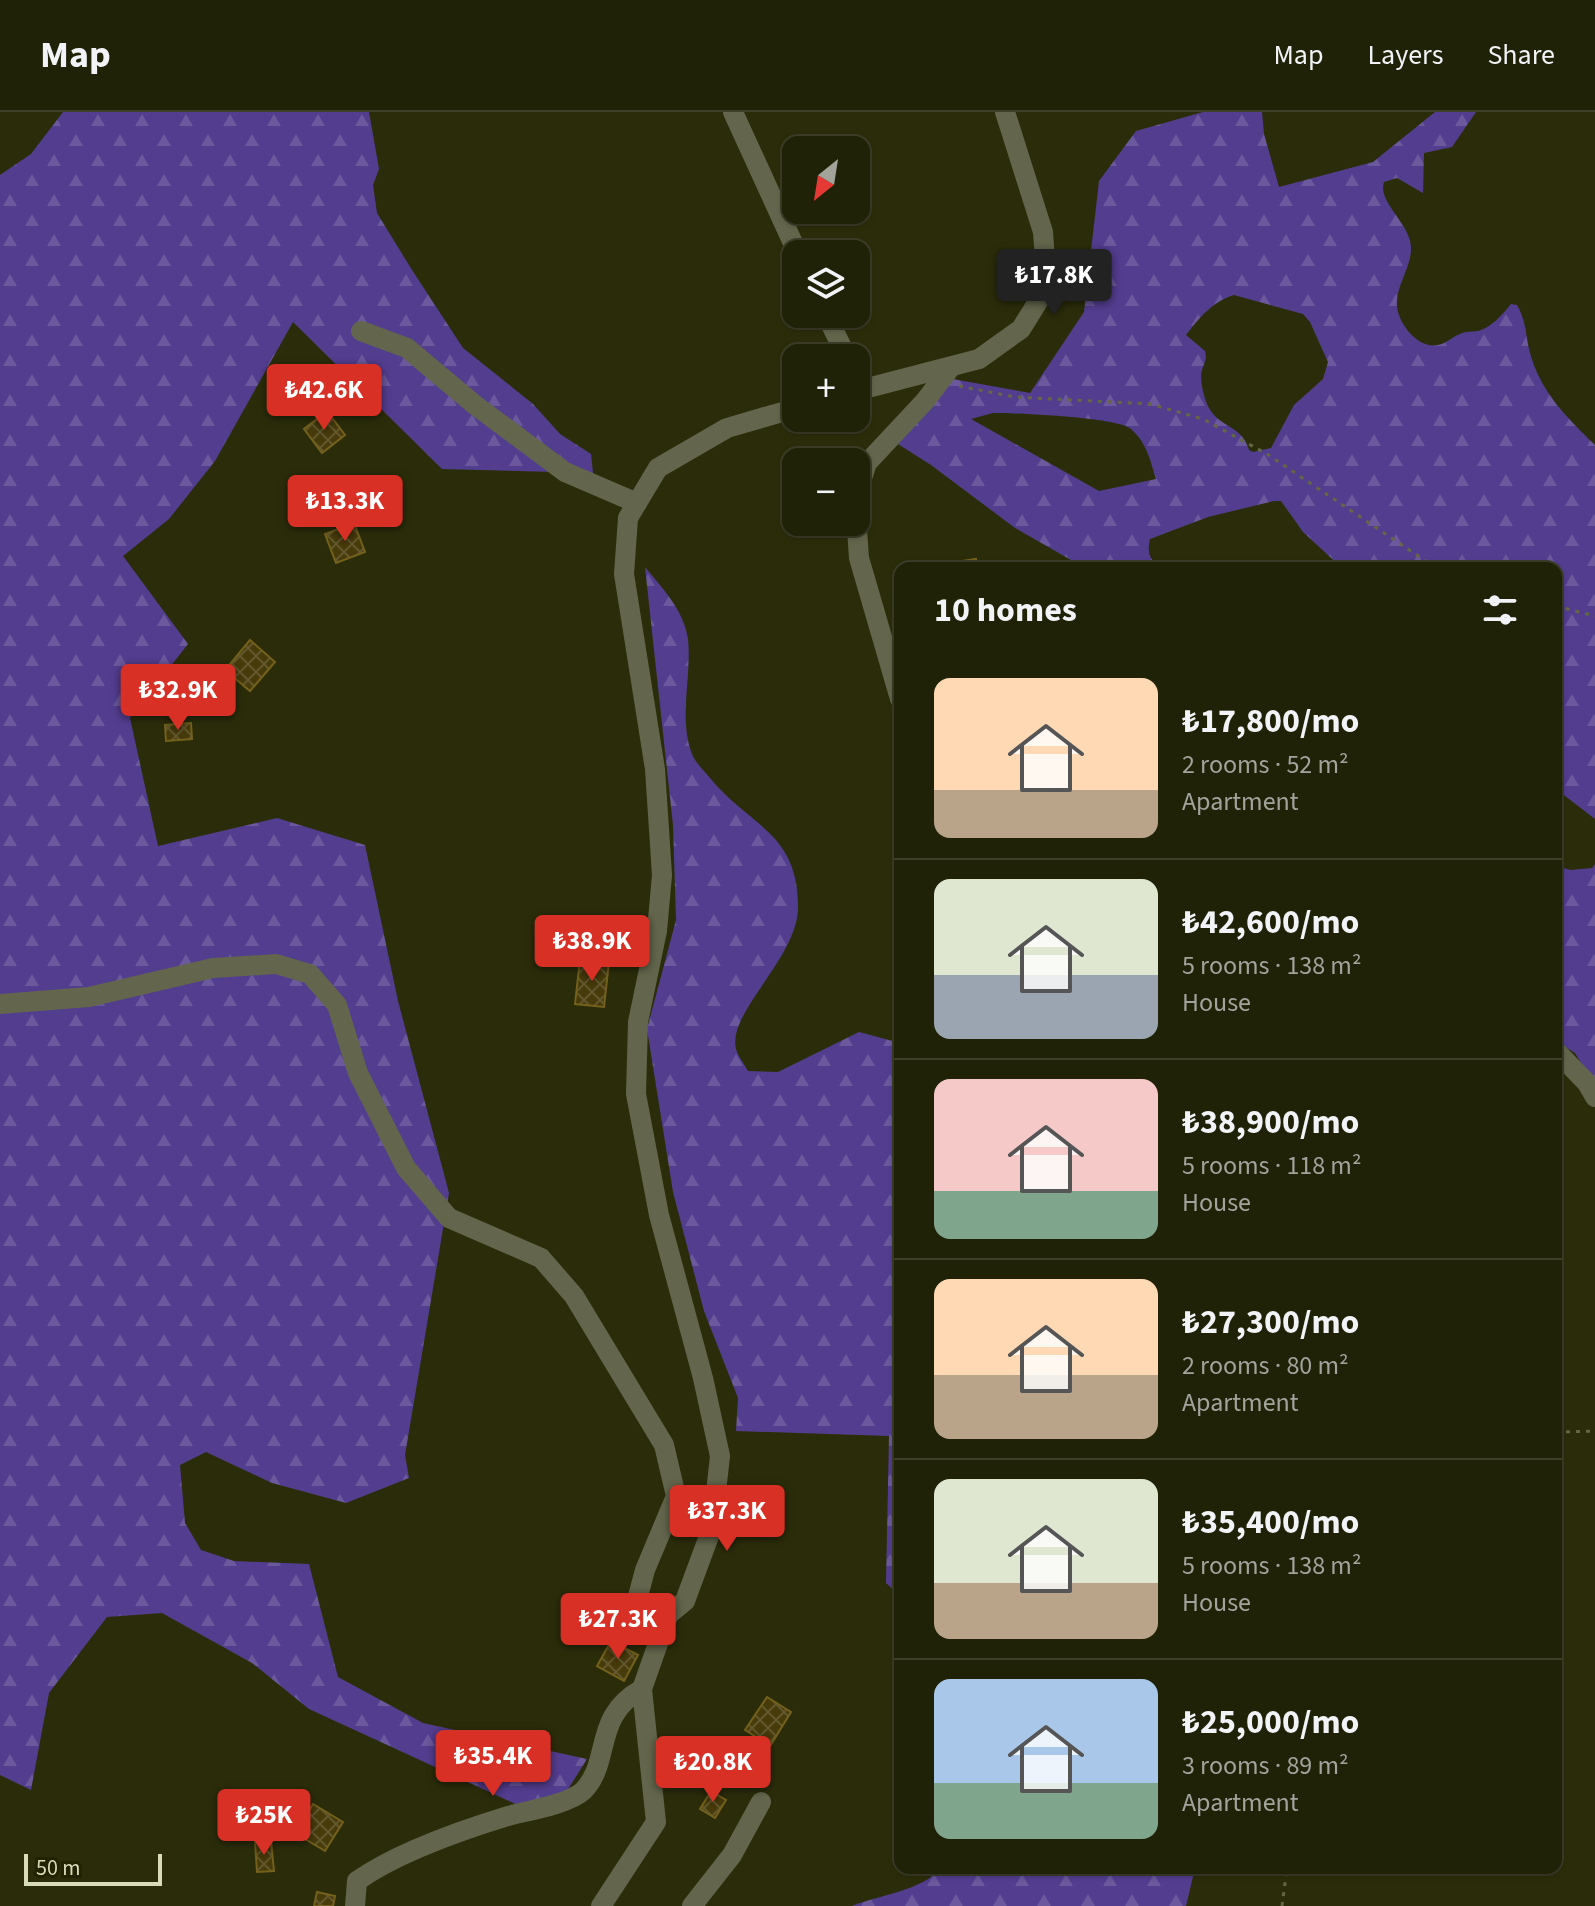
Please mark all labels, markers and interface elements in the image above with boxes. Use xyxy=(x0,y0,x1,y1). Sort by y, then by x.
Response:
text: Map xyxy=(40,28,111,82)
text: Map xyxy=(1273,35,1323,75)
text: Layers xyxy=(1367,35,1443,75)
text: Share xyxy=(1487,35,1555,75)
north arrow xyxy=(782,136,870,224)
map controls xyxy=(782,136,870,536)
button: layers xyxy=(782,240,870,328)
pin: ₺17.8K xyxy=(989,249,1119,317)
text: ₺17.8K xyxy=(1015,256,1093,293)
button: + xyxy=(782,344,870,432)
pin: ₺42.6K xyxy=(259,364,389,432)
text: ₺42.6K xyxy=(285,371,363,408)
button: − xyxy=(782,448,870,536)
pin: ₺13.3K xyxy=(280,475,410,543)
text: ₺13.3K xyxy=(306,482,384,519)
text: 10 homes xyxy=(934,586,1077,635)
icon: filters xyxy=(1478,588,1522,632)
pin: ₺32.9K xyxy=(113,664,243,732)
text: ₺32.9K xyxy=(139,671,217,708)
text: ₺17,800/mo xyxy=(1182,697,1359,746)
icon: home xyxy=(998,710,1094,806)
text: 2 rooms · 52 m² xyxy=(1182,746,1349,783)
text: Apartment xyxy=(1182,783,1299,820)
text: ₺42,600/mo xyxy=(1182,898,1359,947)
icon: home xyxy=(998,911,1094,1007)
pin: ₺38.9K xyxy=(527,915,657,983)
text: ₺38.9K xyxy=(553,922,631,959)
text: 5 rooms · 138 m² xyxy=(1182,947,1361,984)
text: House xyxy=(1182,984,1251,1021)
text: ₺38,900/mo xyxy=(1182,1098,1359,1147)
icon: home xyxy=(998,1111,1094,1207)
text: 5 rooms · 118 m² xyxy=(1182,1147,1361,1184)
text: House xyxy=(1182,1184,1251,1221)
text: ₺27,300/mo xyxy=(1182,1298,1359,1347)
icon: home xyxy=(998,1311,1094,1407)
text: 2 rooms · 80 m² xyxy=(1182,1347,1349,1384)
text: Apartment xyxy=(1182,1384,1299,1421)
pin: ₺37.3K xyxy=(662,1485,792,1553)
text: ₺37.3K xyxy=(688,1492,766,1529)
text: ₺35,400/mo xyxy=(1182,1498,1359,1547)
icon: home xyxy=(998,1511,1094,1607)
text: 5 rooms · 138 m² xyxy=(1182,1547,1361,1584)
text: House xyxy=(1182,1584,1251,1621)
pin: ₺27.3K xyxy=(553,1593,683,1661)
text: ₺27.3K xyxy=(579,1600,657,1637)
text: ₺25,000/mo xyxy=(1182,1698,1359,1747)
icon: home xyxy=(998,1711,1094,1807)
pin: ₺35.4K xyxy=(428,1730,558,1798)
pin: ₺20.8K xyxy=(648,1736,778,1804)
text: ₺35.4K xyxy=(454,1737,532,1774)
text: ₺20.8K xyxy=(674,1743,752,1780)
text: 3 rooms · 89 m² xyxy=(1182,1747,1349,1784)
text: Apartment xyxy=(1182,1784,1299,1821)
pin: ₺25K xyxy=(217,1789,311,1857)
text: ₺25K xyxy=(235,1796,293,1833)
scale bar xyxy=(24,1850,162,1886)
text: 50 m xyxy=(36,1852,81,1884)

